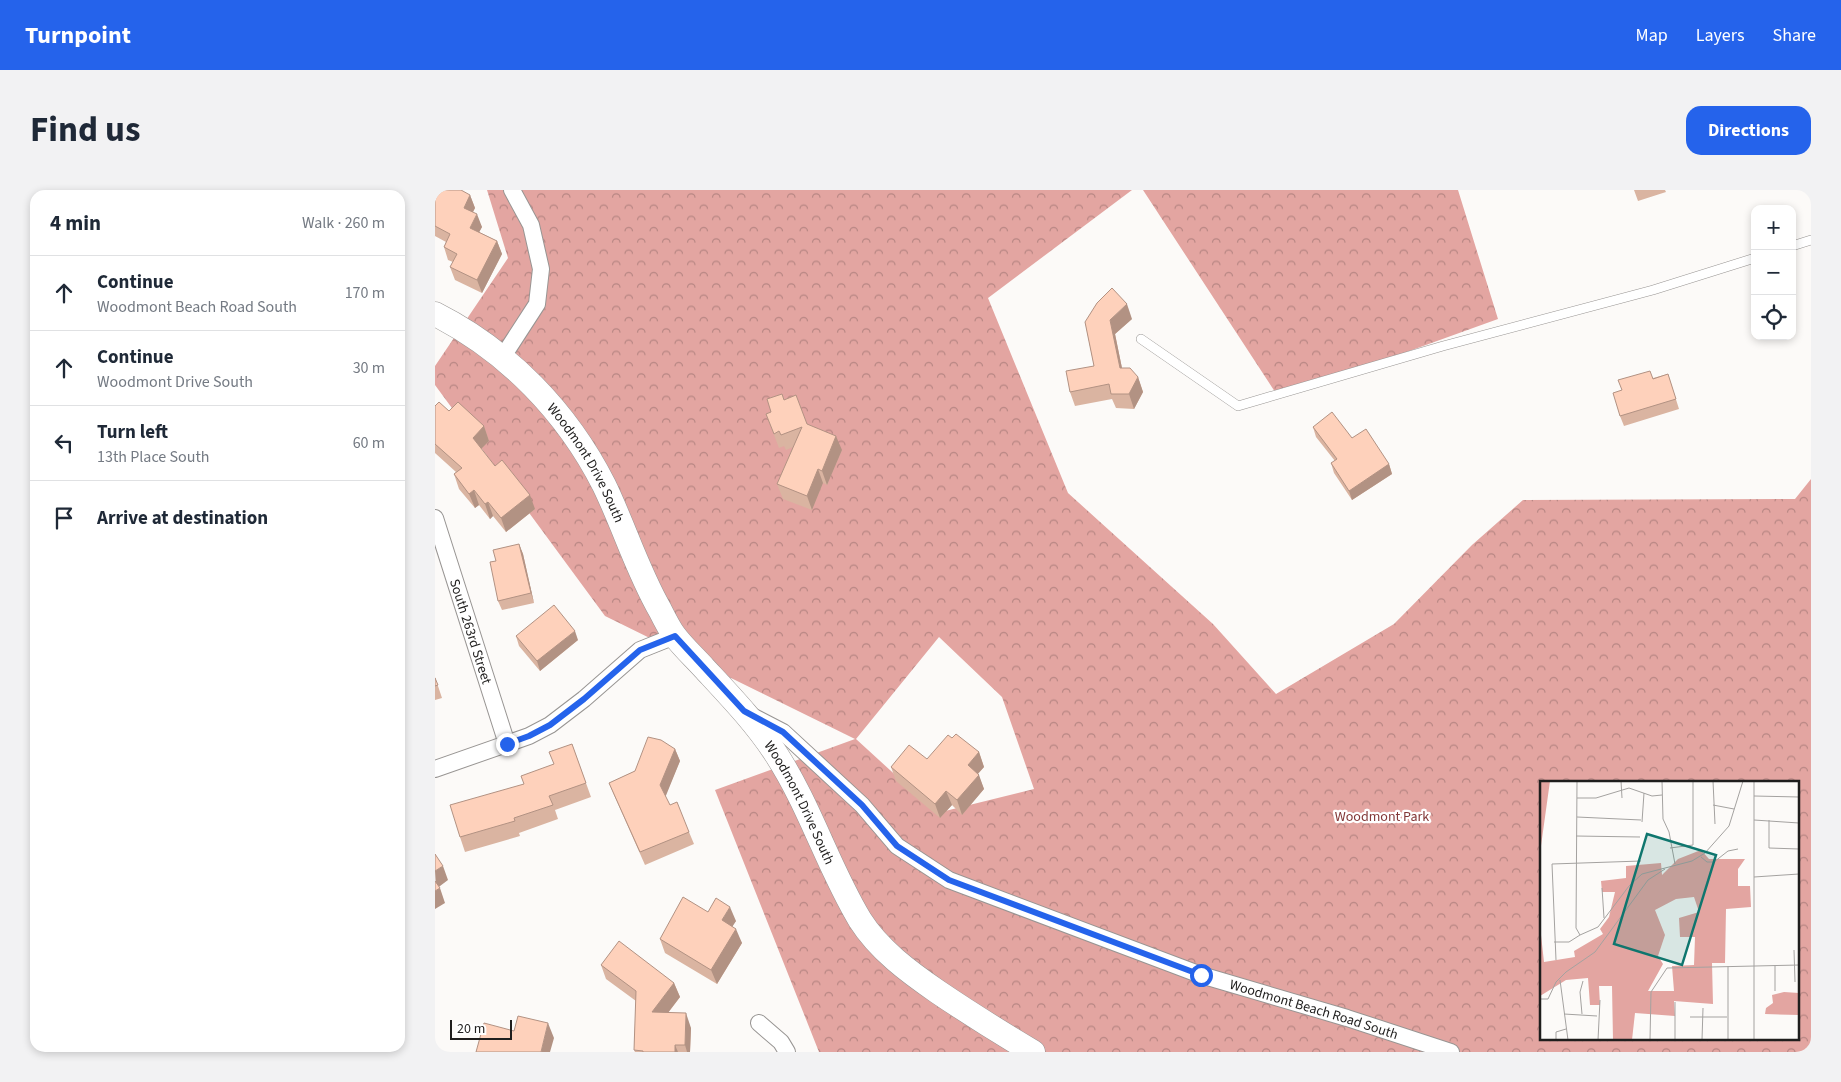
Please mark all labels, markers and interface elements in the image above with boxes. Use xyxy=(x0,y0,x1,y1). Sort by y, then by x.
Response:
text: Turnpoint xyxy=(25,18,131,53)
text: Map xyxy=(1636,23,1668,48)
text: Layers xyxy=(1696,23,1745,48)
text: Share xyxy=(1773,23,1816,48)
text: Find us xyxy=(30,105,140,155)
button: Directions xyxy=(1686,106,1811,155)
map controls xyxy=(1751,205,1796,340)
button: + xyxy=(1751,205,1796,250)
text: 4 min xyxy=(50,208,101,238)
text: Walk · 260 m xyxy=(302,212,385,234)
button: − xyxy=(1751,250,1796,295)
text: Continue xyxy=(97,269,174,296)
icon: ahead xyxy=(50,279,78,307)
text: 170 m xyxy=(345,282,385,304)
button: locate xyxy=(1751,295,1796,340)
text: Woodmont Beach Road South xyxy=(97,296,297,318)
text: Continue xyxy=(97,344,174,371)
icon: ahead xyxy=(50,354,78,382)
text: 30 m xyxy=(353,357,385,379)
text: Woodmont Drive South xyxy=(97,371,253,393)
street label: Woodmont Drive South xyxy=(542,399,628,526)
text: Turn left xyxy=(97,419,168,446)
icon: left xyxy=(50,429,78,457)
text: 60 m xyxy=(353,432,385,454)
text: 13th Place South xyxy=(97,446,210,468)
icon: arrive xyxy=(50,504,78,532)
text: Arrive at destination xyxy=(97,505,268,532)
street label: South 263rd Street xyxy=(444,577,496,687)
route end xyxy=(496,733,519,756)
street label: Woodmont Drive South xyxy=(759,737,839,868)
inset map xyxy=(1540,781,1799,1040)
park label: Woodmont Park xyxy=(1335,807,1429,827)
route start xyxy=(1190,964,1213,987)
street label: Woodmont Beach Road South xyxy=(1227,975,1401,1045)
scale bar xyxy=(450,1017,513,1040)
text: 20 m xyxy=(457,1019,485,1039)

